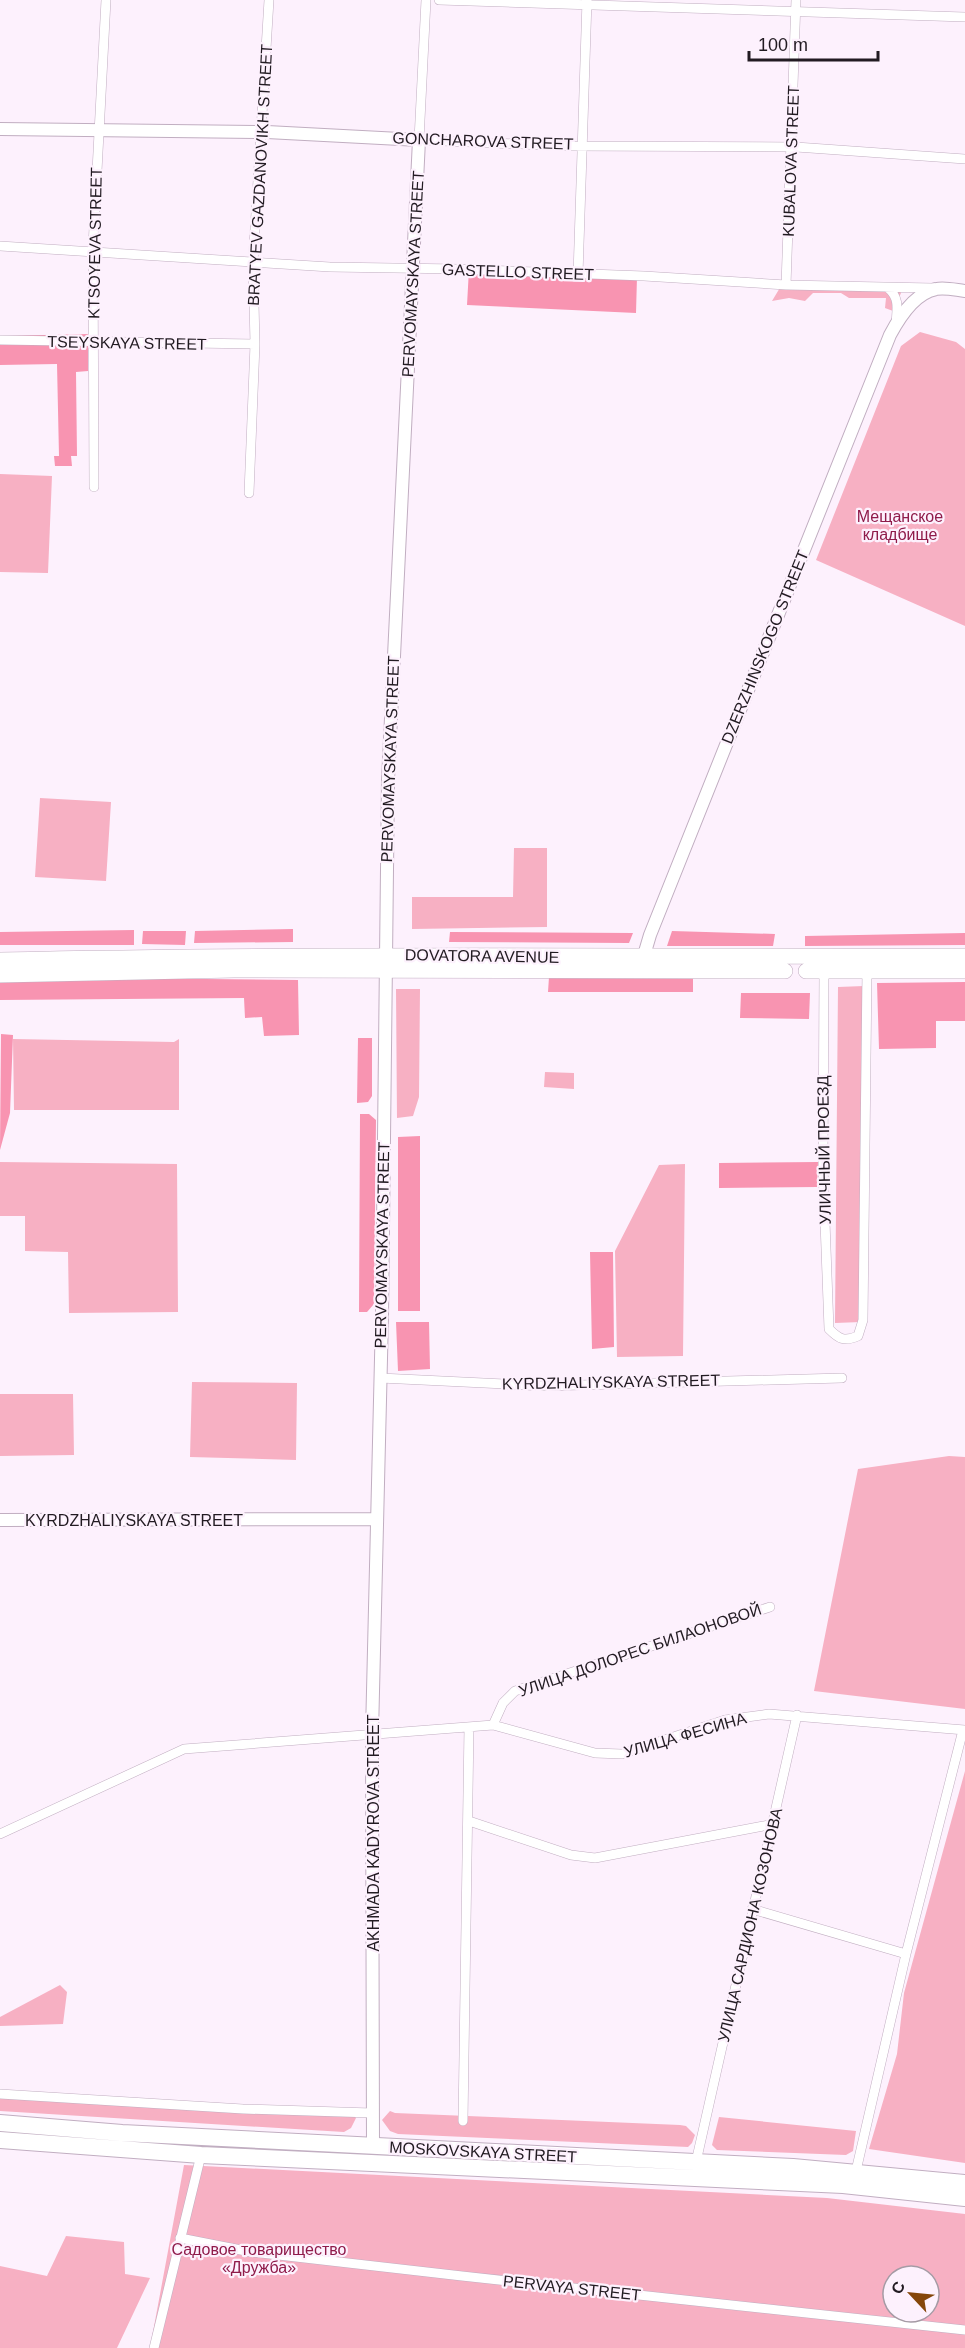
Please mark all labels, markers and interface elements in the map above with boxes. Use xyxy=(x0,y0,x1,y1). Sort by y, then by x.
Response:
scale bar xyxy=(749,24,878,62)
text: 100 m xyxy=(758,35,808,55)
street label: BRATYEV GAZDANOVIKH STREET xyxy=(245,44,275,306)
street label: KUBALOVA STREET xyxy=(780,85,802,237)
street label: GONCHAROVA STREET xyxy=(392,129,574,153)
street label: KTSOYEVA STREET xyxy=(85,167,105,319)
street label: PERVOMAYSKAYA STREET xyxy=(399,170,427,378)
street label: GASTELLO STREET xyxy=(442,261,594,283)
street label: TSEYSKAYA STREET xyxy=(47,333,207,353)
park label: Мещанское кладбище xyxy=(857,508,943,543)
street label: DZERZHINSKOGO STREET xyxy=(718,548,812,746)
street label: PERVOMAYSKAYA STREET xyxy=(378,655,402,863)
street label: DOVATORA AVENUE xyxy=(405,946,559,966)
street label: УЛИЧНЫЙ ПРОЕЗД xyxy=(813,1075,834,1225)
street label: PERVOMAYSKAYA STREET xyxy=(372,1141,392,1349)
street label: KYRDZHALIYSKAYA STREET xyxy=(502,1372,720,1392)
street label: KYRDZHALIYSKAYA STREET xyxy=(25,1512,243,1529)
street label: УЛИЦА ДОЛОРЕС БИЛАОНОВОЙ xyxy=(516,1599,763,1700)
street label: УЛИЦА ФЕСИНА xyxy=(622,1709,749,1761)
street label: AKHMADA KADYROVA STREET xyxy=(365,1714,382,1952)
street label: УЛИЦА САРДИОНА КОЗОНОВА xyxy=(715,1806,785,2044)
street label: MOSKOVSKAYA STREET xyxy=(389,2139,577,2165)
park label: Садовое товарищество «Дружба» xyxy=(172,2241,347,2276)
north arrow xyxy=(881,2264,941,2324)
street label: PERVAYA STREET xyxy=(502,2272,642,2304)
text: С xyxy=(888,2278,908,2297)

